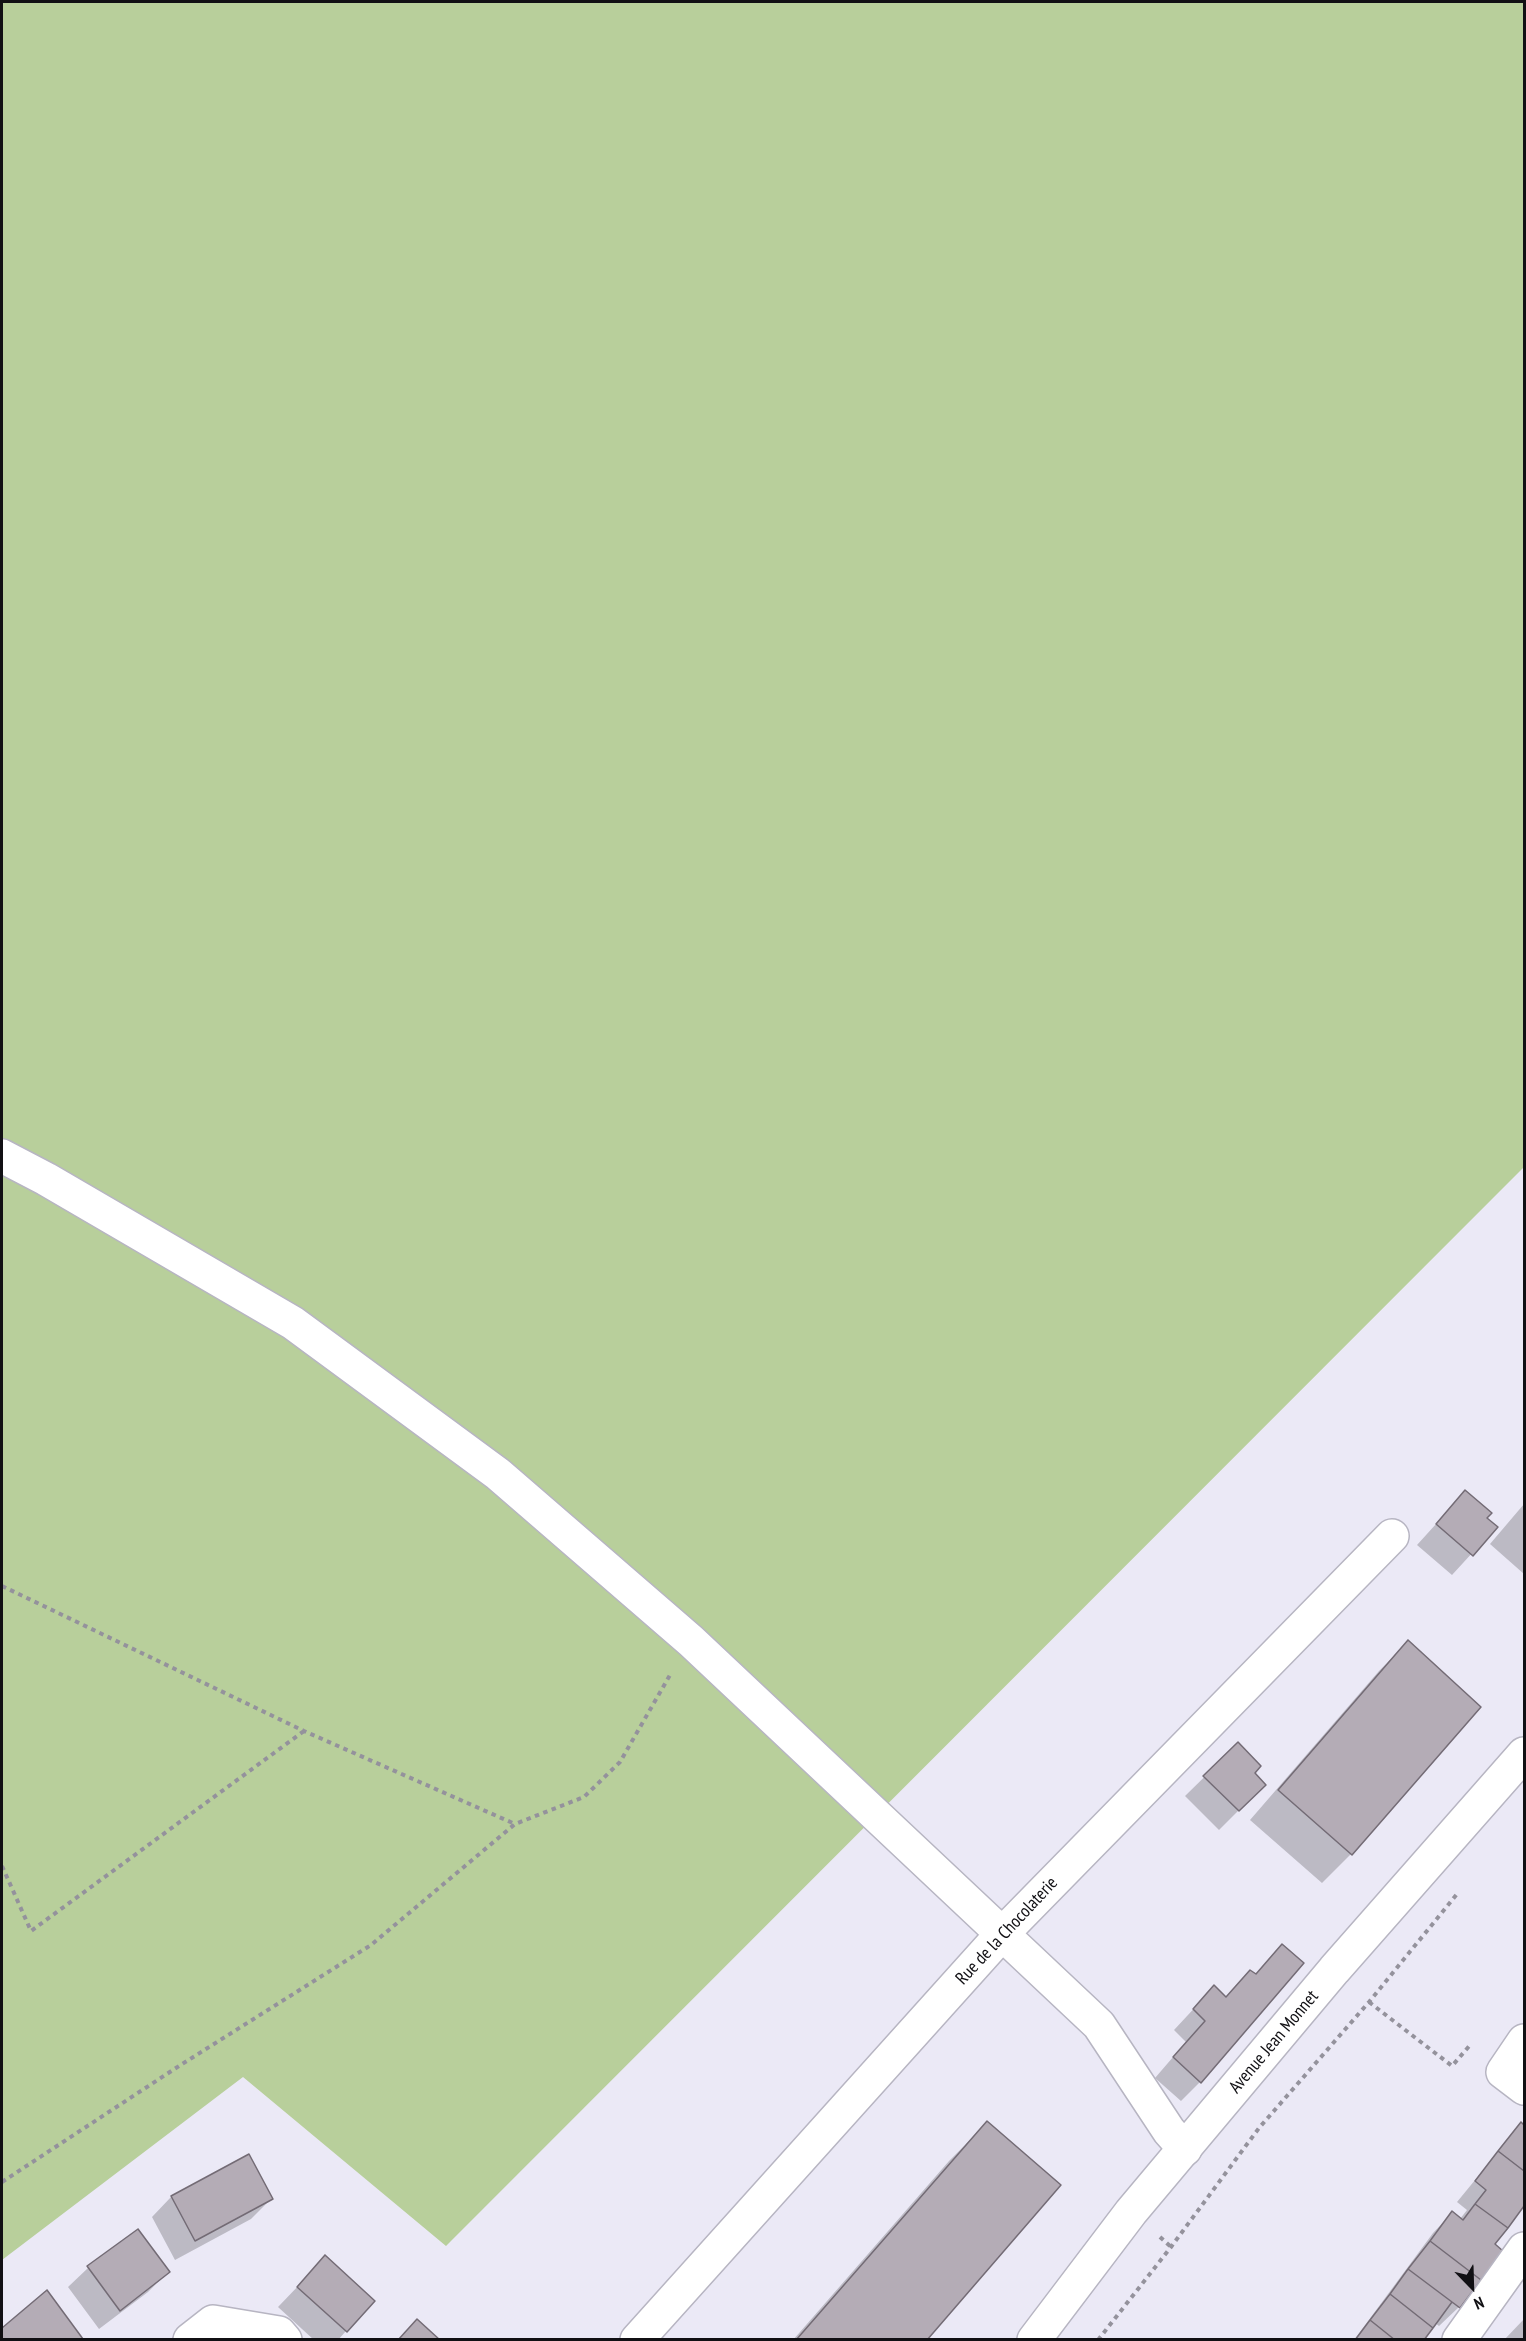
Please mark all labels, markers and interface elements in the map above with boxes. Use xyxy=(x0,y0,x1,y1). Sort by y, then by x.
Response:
street label: Rue de la Chocolaterie xyxy=(951,1873,1063,1989)
street label: Avenue Jean Monnet xyxy=(1225,1986,1323,2098)
north arrow xyxy=(1442,2257,1502,2317)
text: N xyxy=(1471,2293,1487,2314)

